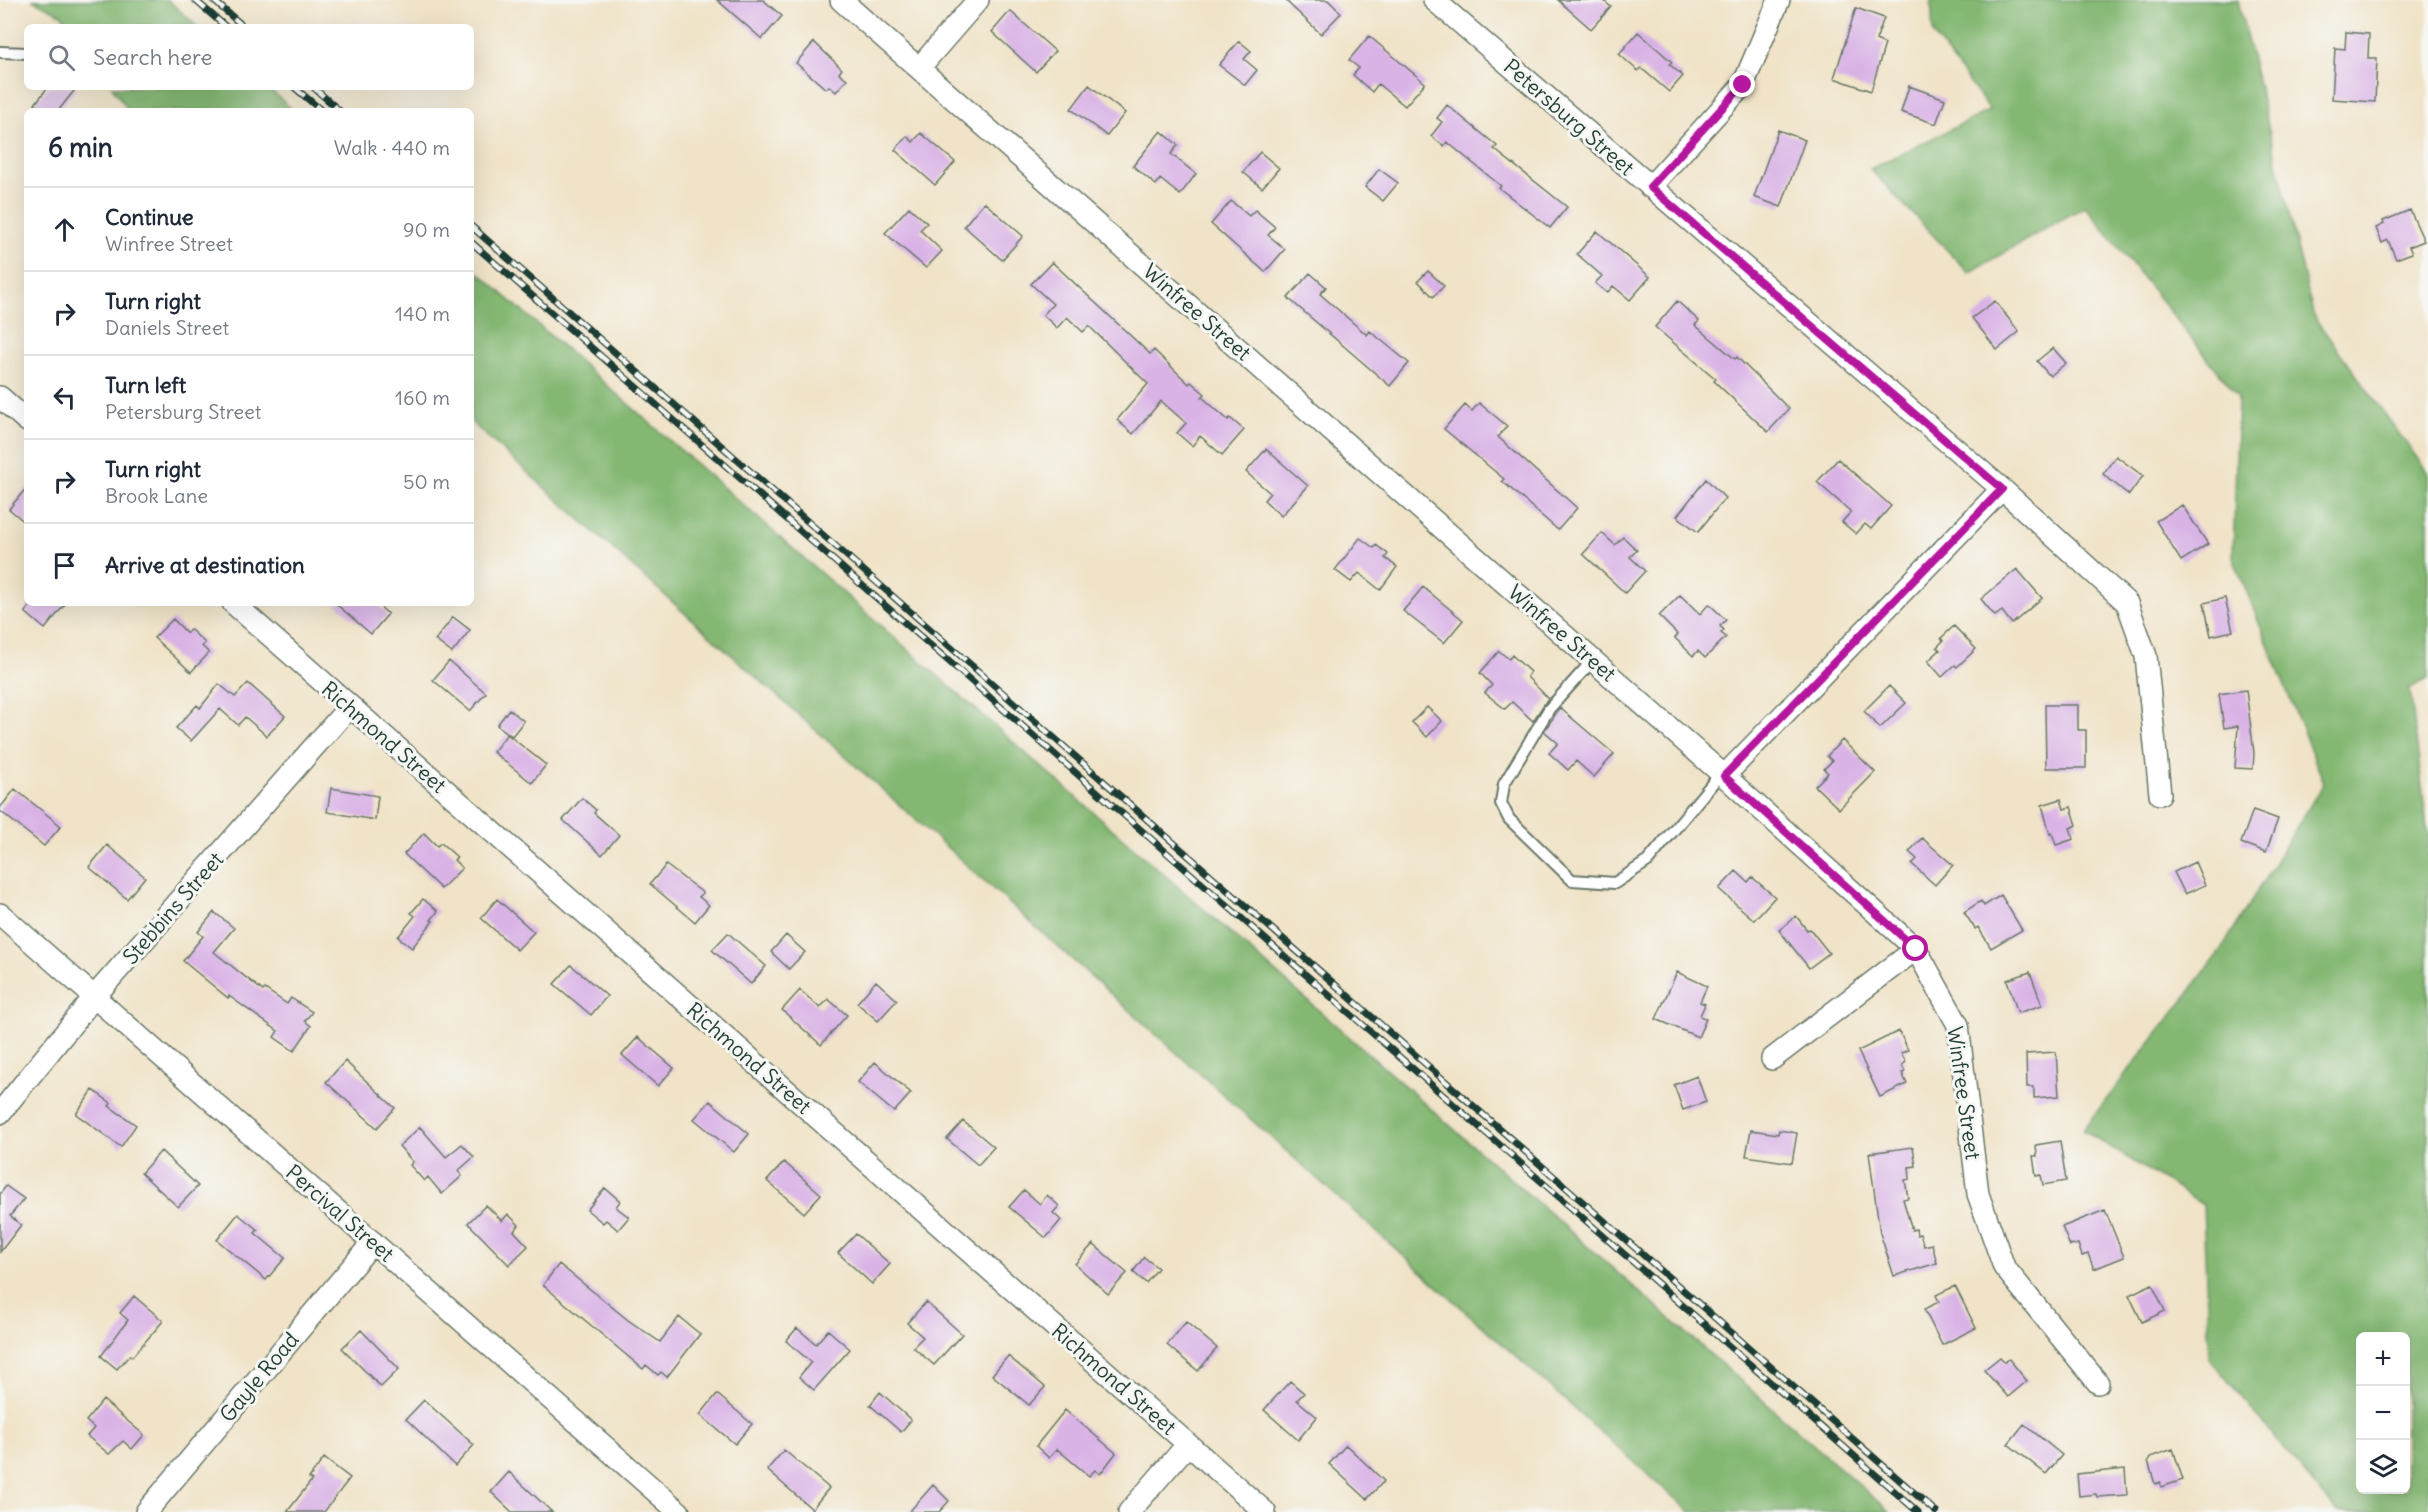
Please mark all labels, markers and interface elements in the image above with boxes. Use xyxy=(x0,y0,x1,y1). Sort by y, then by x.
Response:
search box xyxy=(24,24,474,90)
icon: search xyxy=(45,41,78,74)
text: Search here xyxy=(93,43,212,71)
street label: Petersburg Street xyxy=(1498,53,1640,181)
route end xyxy=(1729,71,1755,97)
text: 6 min xyxy=(48,131,113,164)
text: Walk · 440 m xyxy=(334,135,450,160)
text: Continue xyxy=(105,203,194,231)
icon: ahead xyxy=(48,213,81,246)
text: 90 m xyxy=(403,217,450,242)
text: Winfree Street xyxy=(105,231,233,256)
street label: Winfree Street xyxy=(1137,258,1257,366)
text: Turn right xyxy=(105,287,201,315)
icon: right xyxy=(48,297,81,330)
text: 140 m xyxy=(395,301,450,326)
text: Daniels Street xyxy=(105,315,229,340)
text: Turn left xyxy=(105,371,186,399)
icon: left xyxy=(48,381,81,414)
text: 160 m xyxy=(395,385,450,410)
text: Petersburg Street xyxy=(105,399,262,424)
text: Turn right xyxy=(105,455,201,483)
icon: right xyxy=(48,465,81,498)
text: 50 m xyxy=(403,469,450,494)
text: Brook Lane xyxy=(105,483,208,508)
icon: arrive xyxy=(48,549,81,582)
text: Arrive at destination xyxy=(105,551,305,579)
street label: Winfree Street xyxy=(1502,579,1622,687)
street label: Richmond Street xyxy=(316,675,452,799)
street label: Stebbins Street xyxy=(117,846,229,970)
route start xyxy=(1902,935,1928,961)
street label: Richmond Street xyxy=(681,996,817,1120)
street label: Winfree Street xyxy=(1941,1025,1987,1161)
street label: Percival Street xyxy=(280,1159,400,1267)
street label: Richmond Street xyxy=(1046,1317,1182,1441)
street label: Gayle Road xyxy=(214,1326,304,1428)
map controls xyxy=(2356,1332,2410,1494)
button: + xyxy=(2356,1332,2410,1386)
button: − xyxy=(2356,1386,2410,1440)
button: layers xyxy=(2356,1440,2410,1494)

